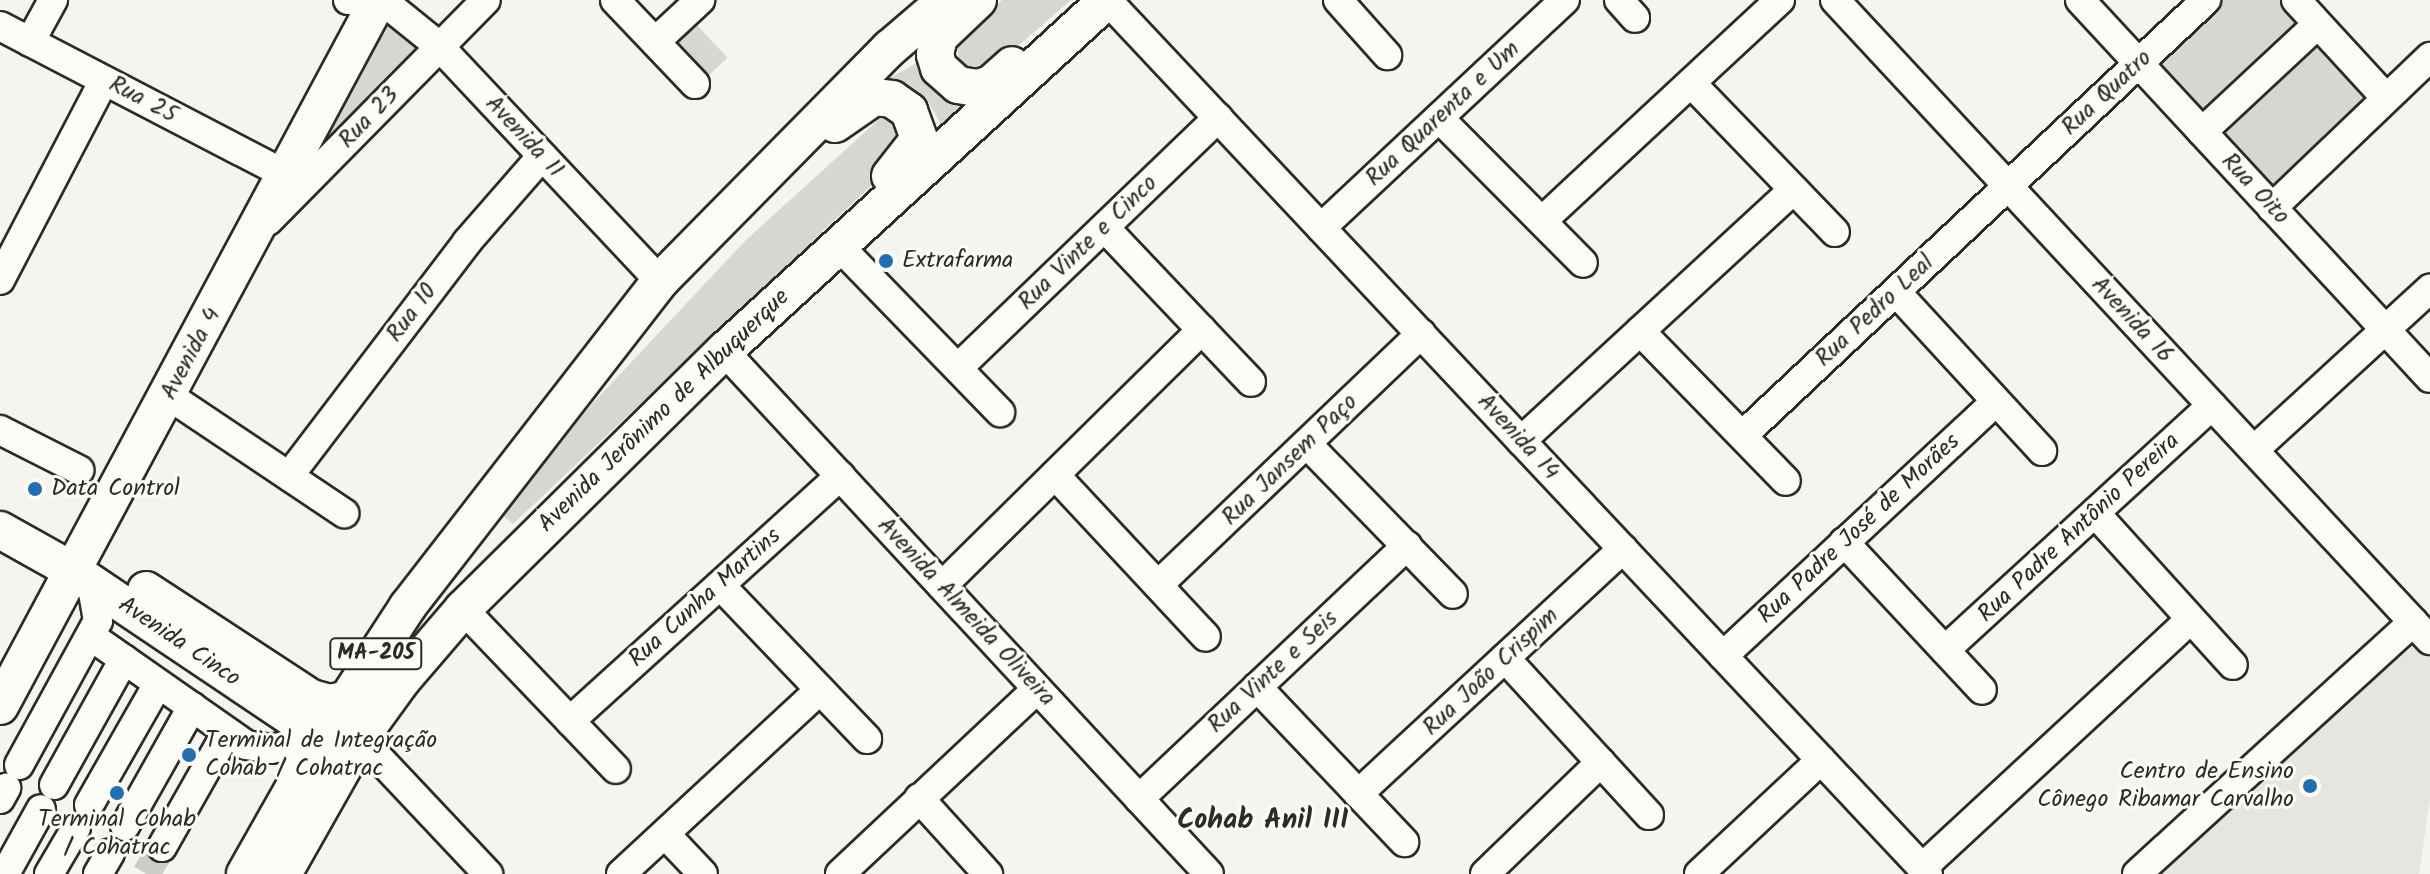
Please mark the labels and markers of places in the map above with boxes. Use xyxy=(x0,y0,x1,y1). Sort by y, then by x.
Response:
place label: Extrafarma xyxy=(902,247,1013,275)
marker: Extrafarma xyxy=(877,252,895,270)
place label: Data Control xyxy=(51,475,180,503)
marker: Data Control xyxy=(26,480,44,498)
place label: Terminal de Integração Cohab / Cohatrac xyxy=(205,727,437,783)
marker: Terminal de Integração Cohab / Cohatrac xyxy=(180,746,198,764)
place label: Centro de Ensino Cônego Ribamar Carvalho xyxy=(2037,758,2294,814)
marker: Centro de Ensino Cônego Ribamar Carvalho xyxy=(2301,777,2319,795)
marker: Terminal Cohab / Cohatrac xyxy=(108,784,126,802)
place label: Terminal Cohab / Cohatrac xyxy=(38,806,196,862)

